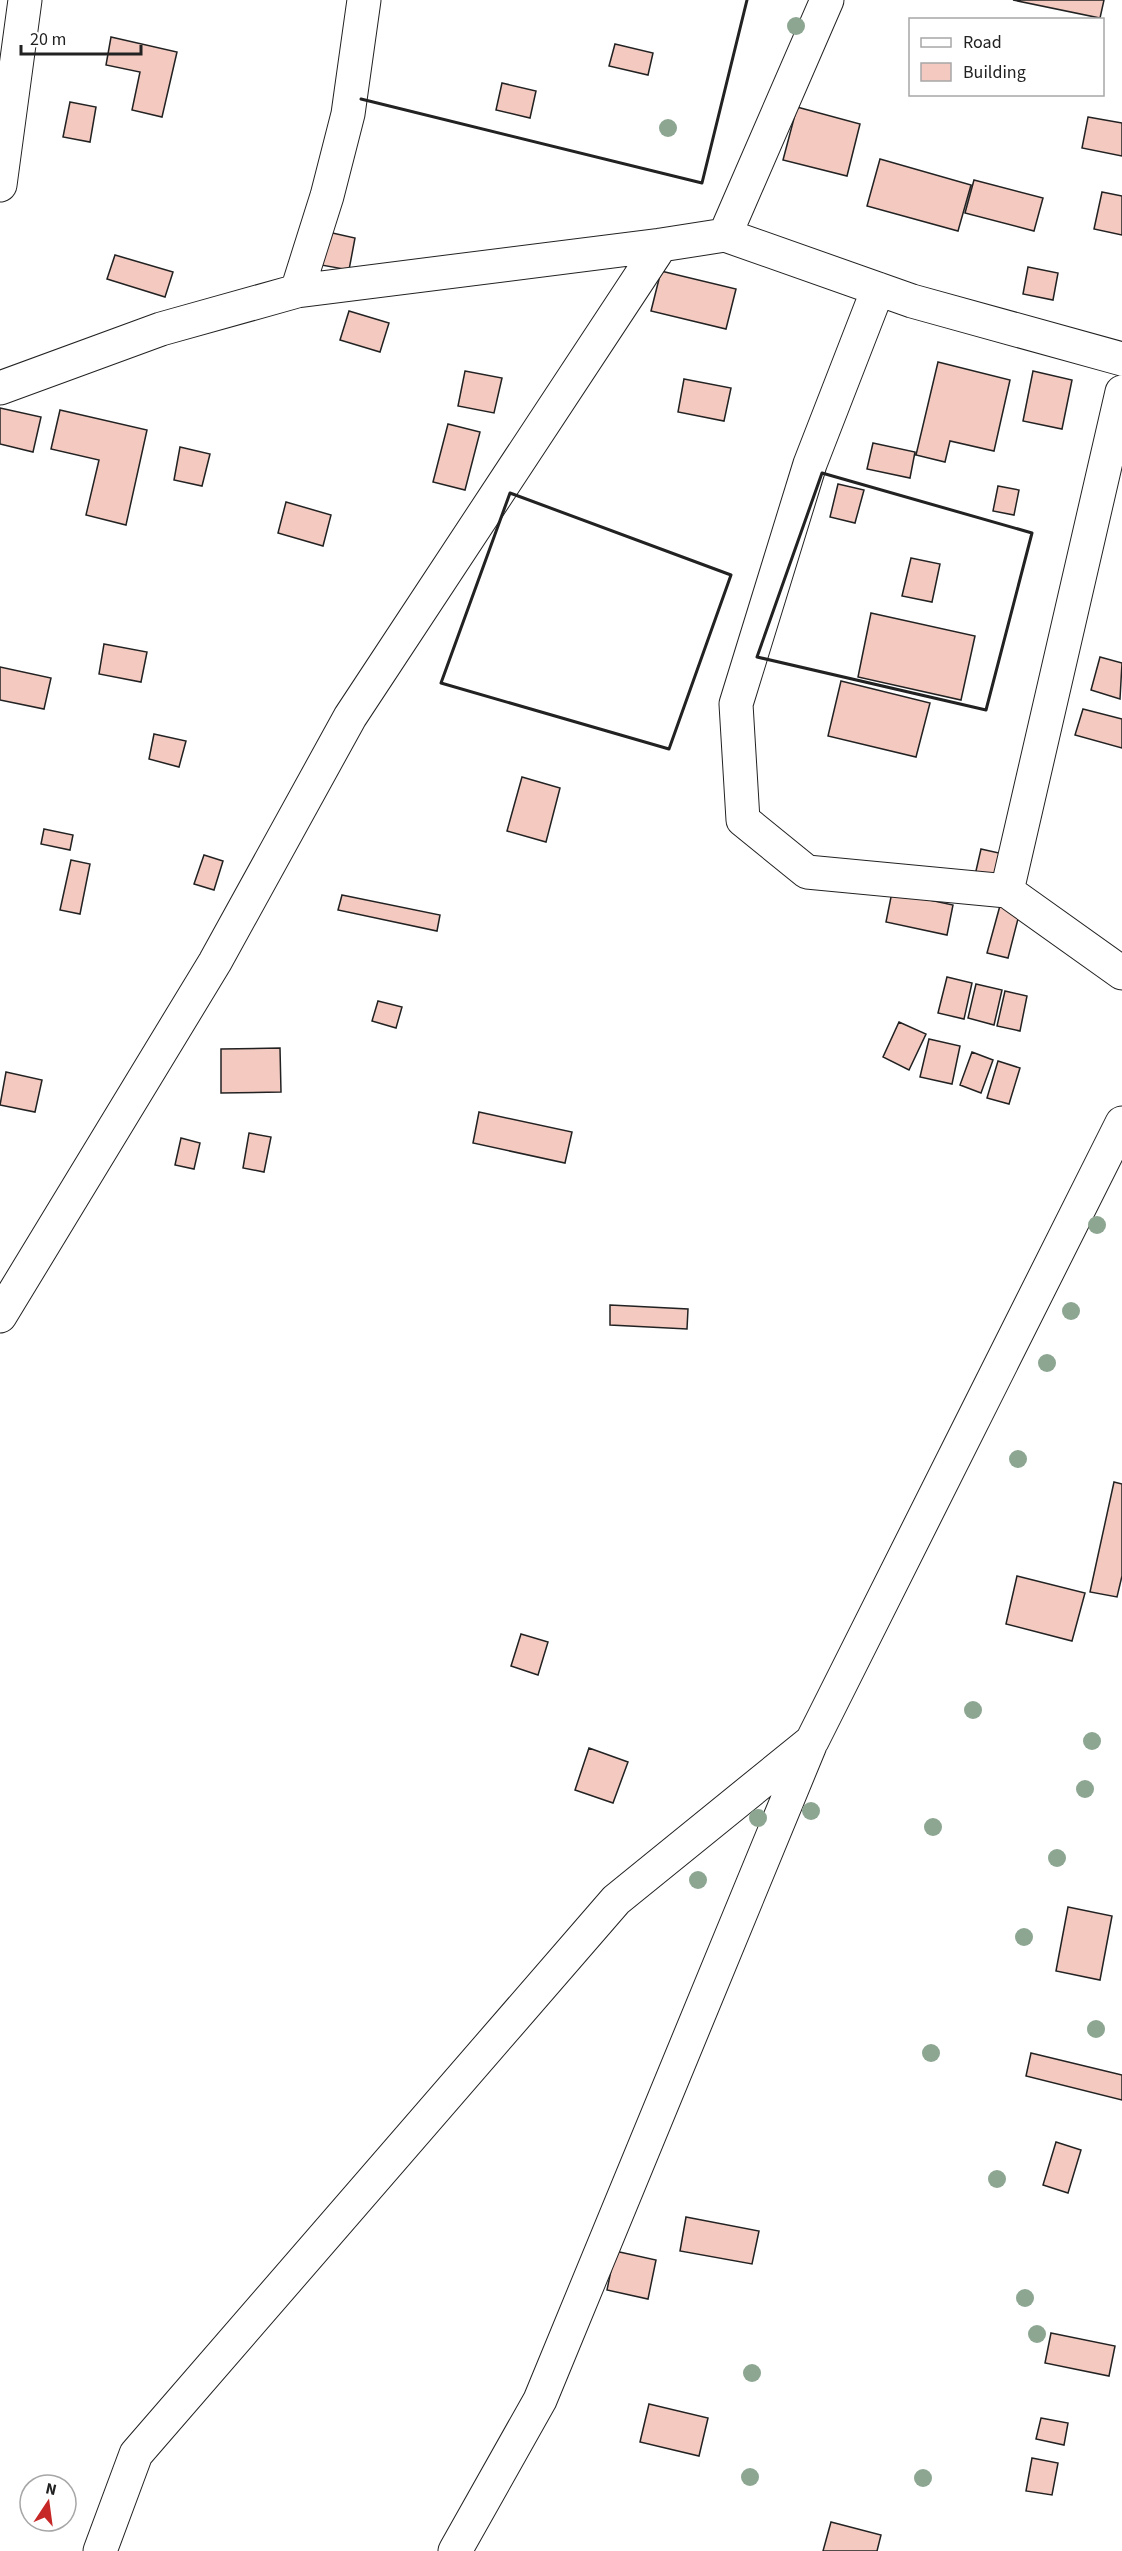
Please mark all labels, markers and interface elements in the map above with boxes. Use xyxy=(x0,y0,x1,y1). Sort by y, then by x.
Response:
scale bar xyxy=(21,18,141,56)
legend xyxy=(909,18,1104,96)
text: 20 m xyxy=(30,27,66,52)
text: Road xyxy=(963,30,1002,55)
text: Building xyxy=(963,60,1026,85)
north arrow xyxy=(18,2473,78,2533)
text: N xyxy=(43,2477,59,2501)

